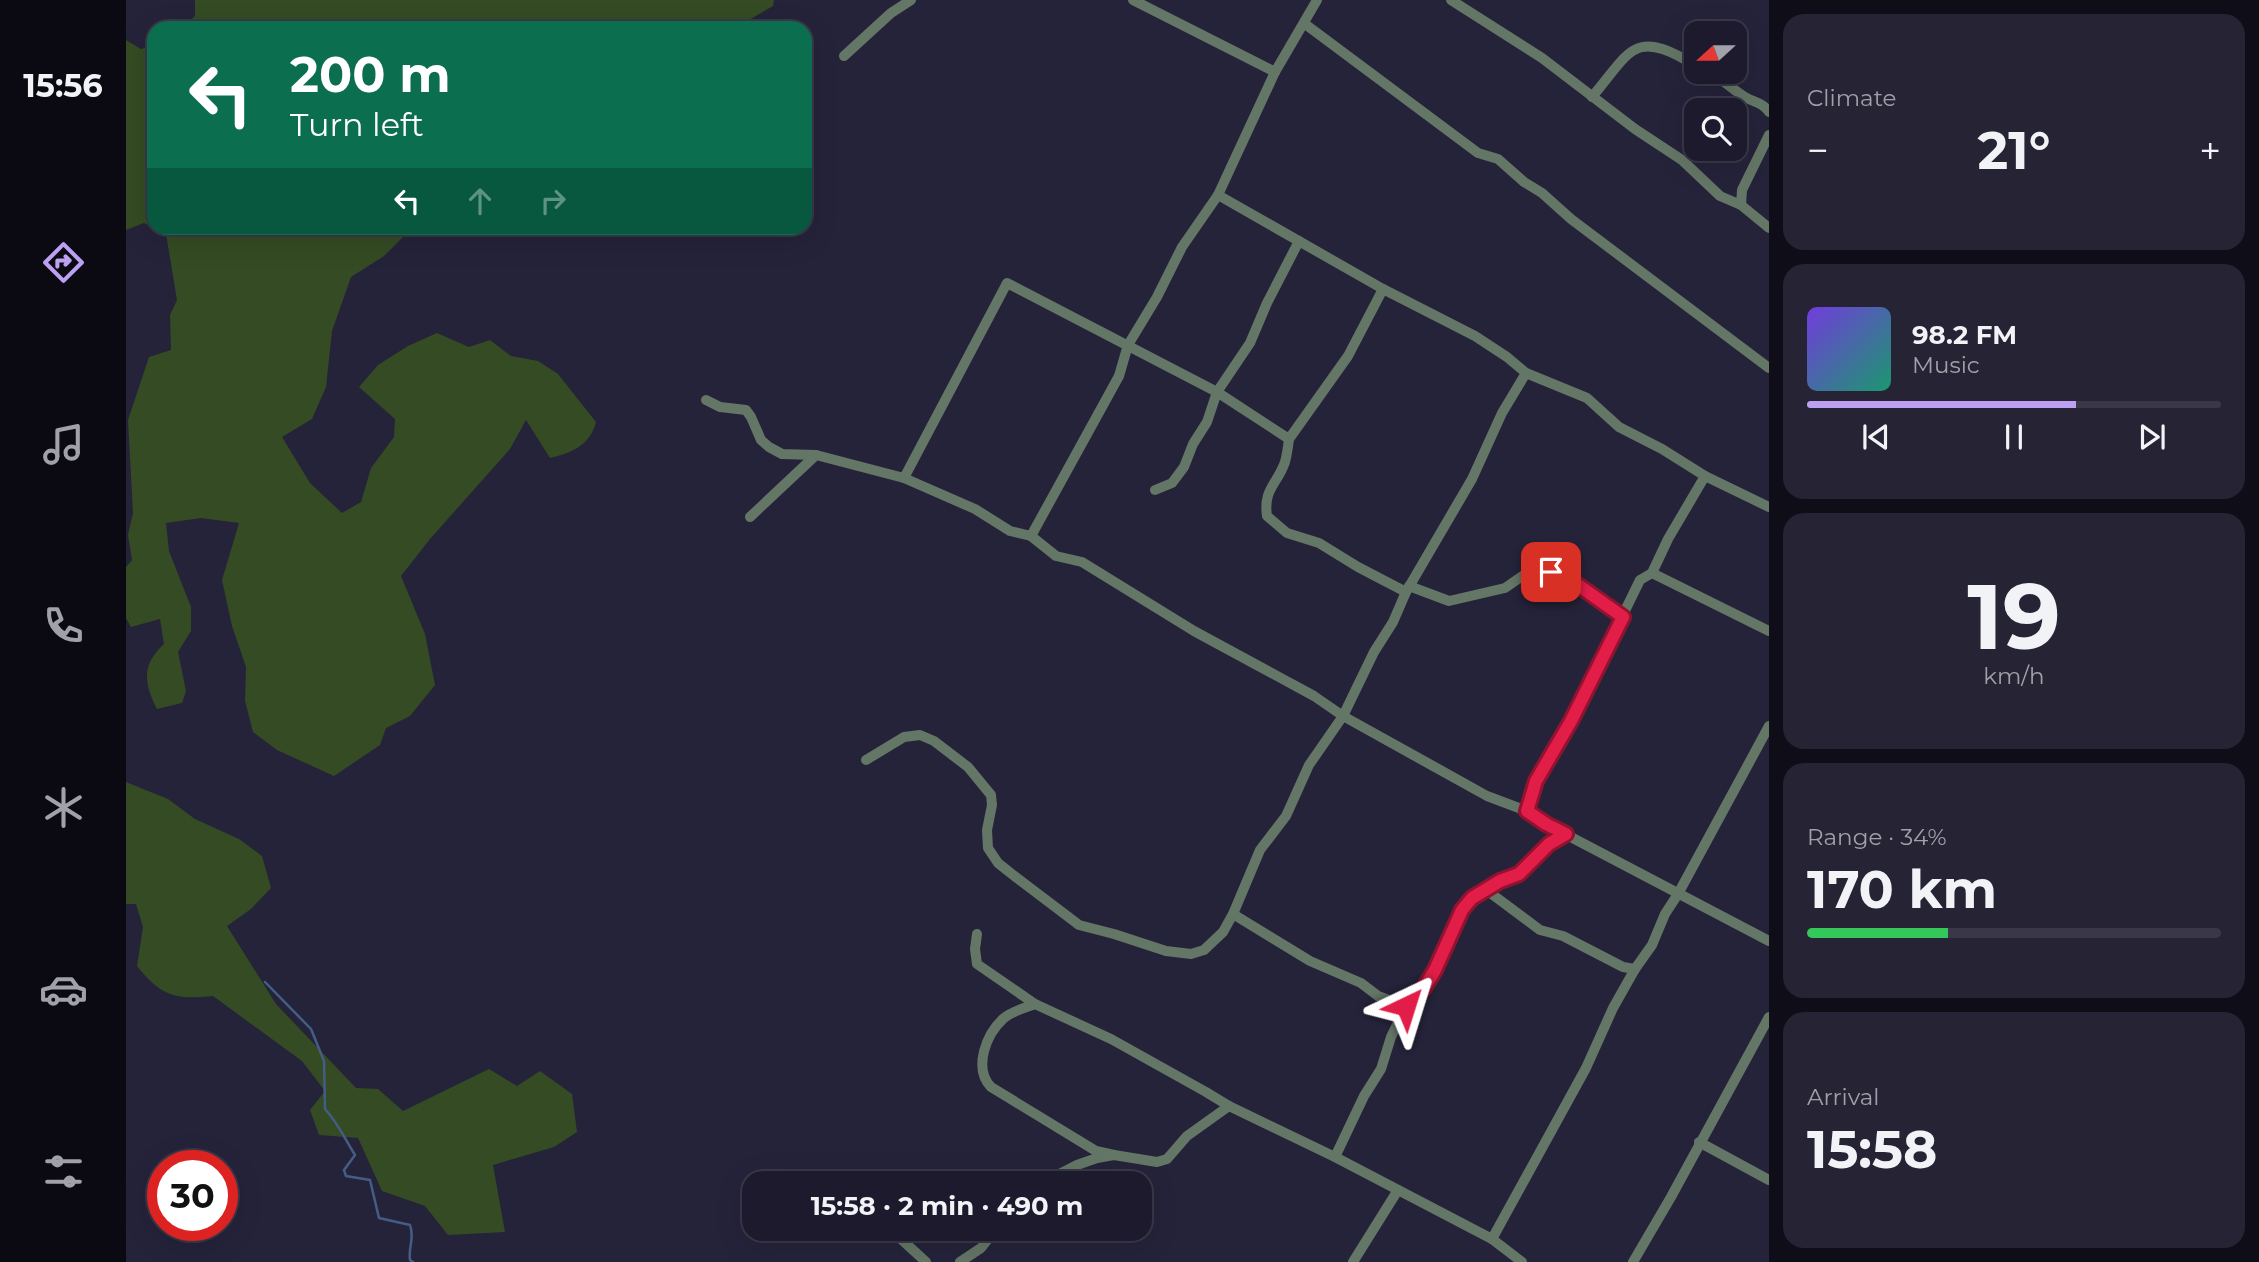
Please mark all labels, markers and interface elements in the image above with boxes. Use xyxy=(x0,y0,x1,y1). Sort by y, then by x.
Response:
north arrow xyxy=(1684,21,1746,84)
map controls xyxy=(1684,21,1747,161)
text: 200 m xyxy=(290,45,451,104)
icon: left xyxy=(175,49,266,140)
text: 15:56 xyxy=(23,66,103,105)
text: Climate xyxy=(1807,84,1896,112)
button: search xyxy=(1684,98,1747,161)
text: Turn left xyxy=(290,105,424,144)
text: 21° xyxy=(1978,119,2050,182)
text: − xyxy=(1807,127,1829,174)
text: + xyxy=(2199,127,2221,174)
icon: left xyxy=(388,182,426,220)
icon: ahead xyxy=(461,182,499,220)
icon: right xyxy=(534,182,572,220)
icon: directions xyxy=(39,238,88,287)
text: 98.2 FM xyxy=(1912,319,2017,351)
text: Music xyxy=(1912,351,1980,379)
icon: previous xyxy=(1857,418,1895,456)
icon: pause xyxy=(1995,418,2033,456)
icon: next xyxy=(2133,418,2171,456)
icon: music xyxy=(39,420,88,469)
pin xyxy=(1521,542,1581,602)
icon: arrive xyxy=(1532,553,1570,591)
text: 19 xyxy=(1967,561,2061,672)
icon: phone xyxy=(39,601,88,650)
text: km/h xyxy=(1983,662,2045,690)
icon: climate xyxy=(39,783,88,832)
text: Range · 34% xyxy=(1807,823,1947,851)
text: 170 km xyxy=(1807,858,1997,921)
icon: car xyxy=(39,965,88,1014)
position arrow xyxy=(1369,969,1443,1043)
text: Arrival xyxy=(1807,1083,1880,1111)
text: 15:58 xyxy=(1807,1118,1937,1181)
icon: filters xyxy=(39,1147,88,1196)
speed limit sign: 30 xyxy=(147,1150,238,1241)
text: 15:58 · 2 min · 490 m xyxy=(811,1190,1083,1222)

